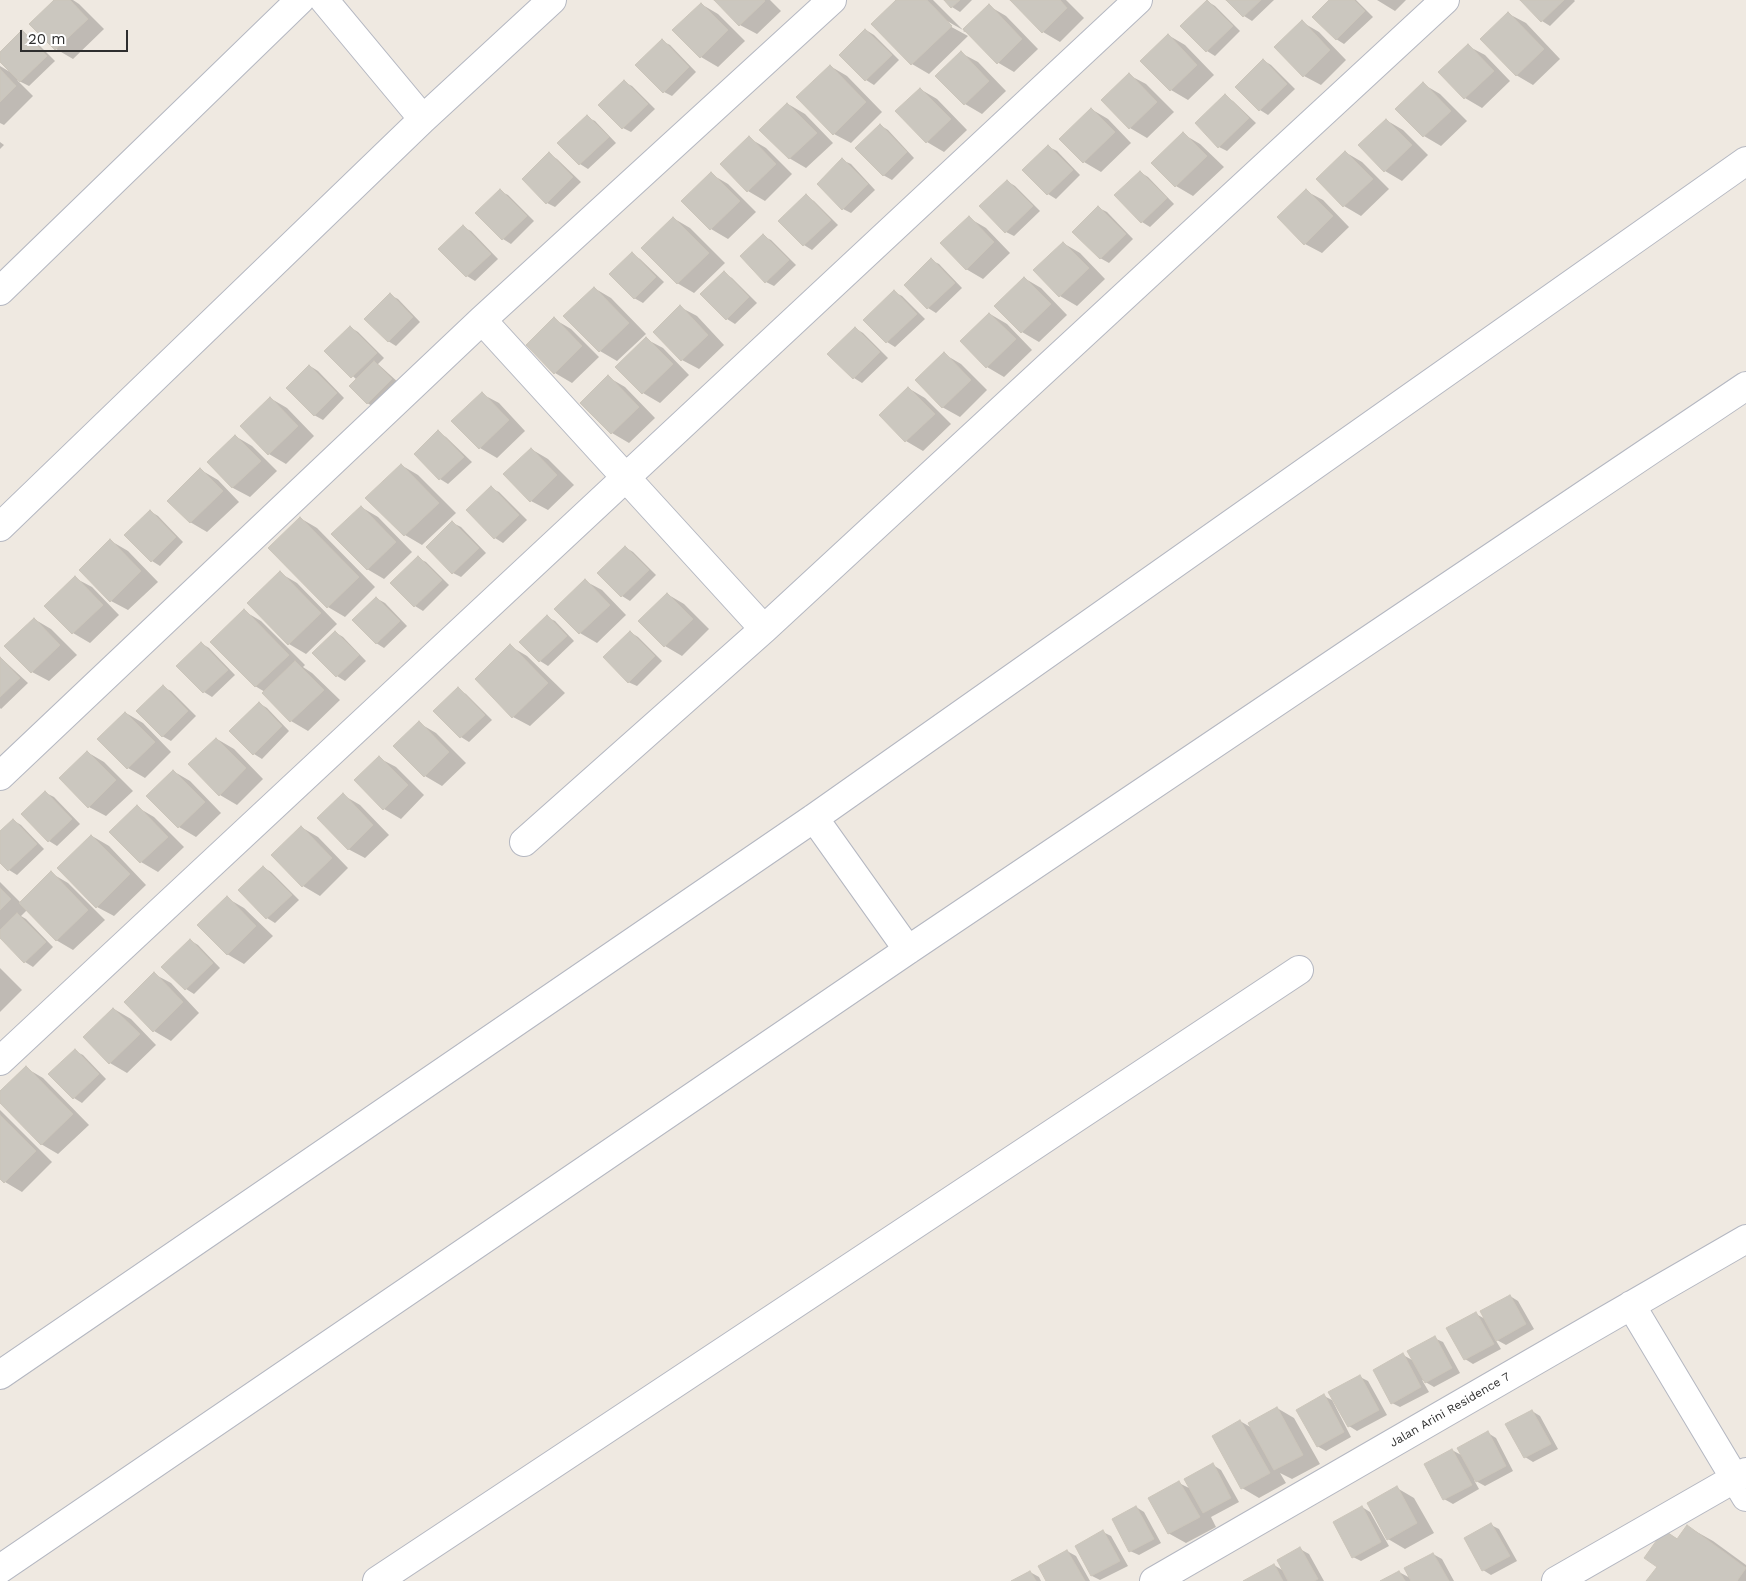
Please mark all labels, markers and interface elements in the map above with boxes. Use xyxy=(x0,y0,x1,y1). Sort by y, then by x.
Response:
scale bar xyxy=(22,20,130,52)
text: 20 m xyxy=(28,30,66,48)
street label: Jalan Arini Residence 7 xyxy=(1387,1370,1513,1450)

